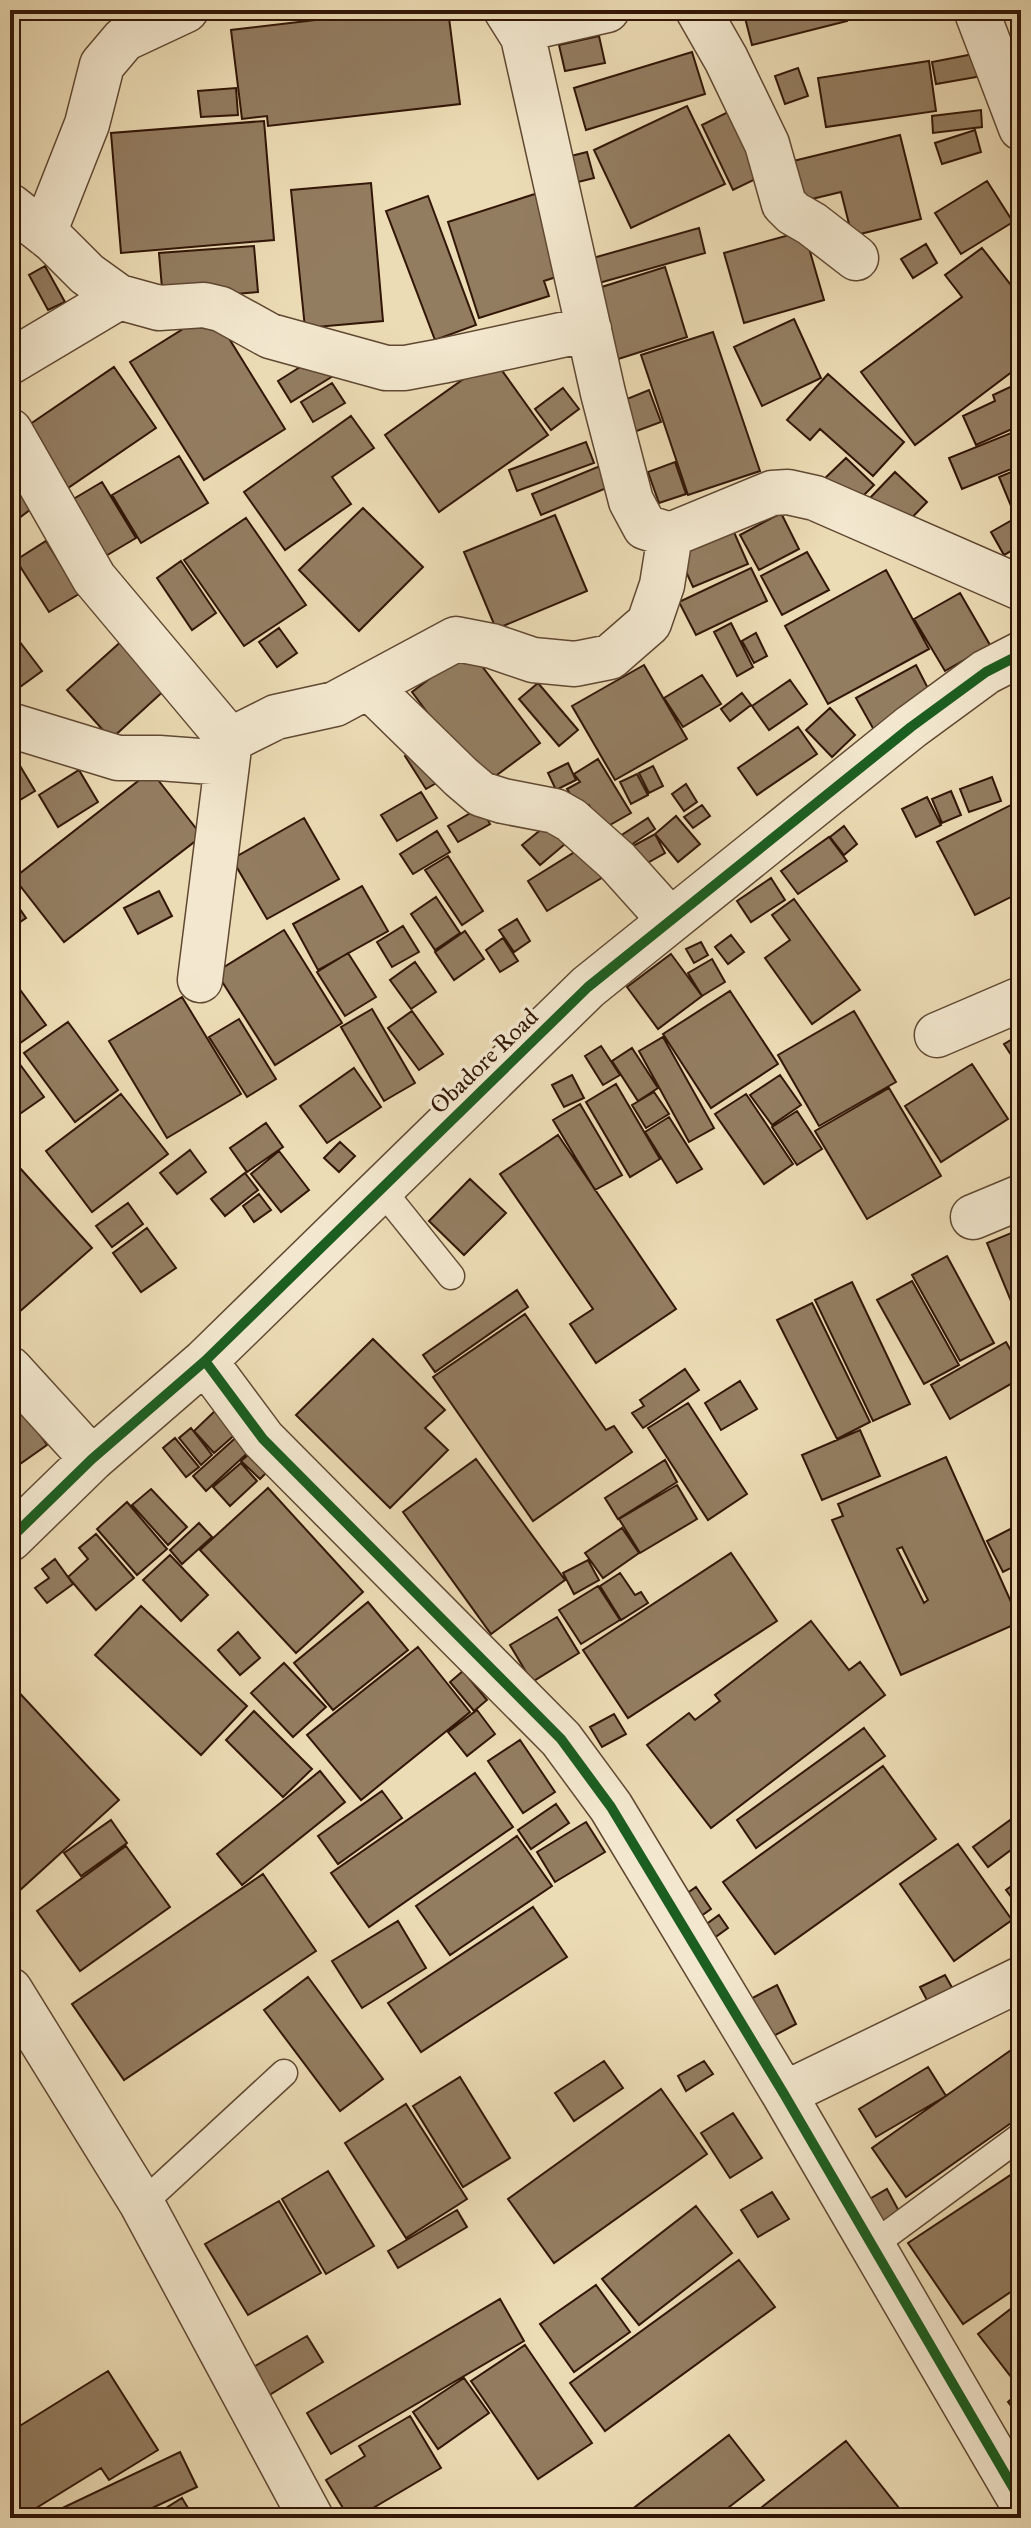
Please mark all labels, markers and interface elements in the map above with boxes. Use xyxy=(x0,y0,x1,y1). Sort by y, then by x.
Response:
street label: Obadore Road xyxy=(423,1002,545,1120)

